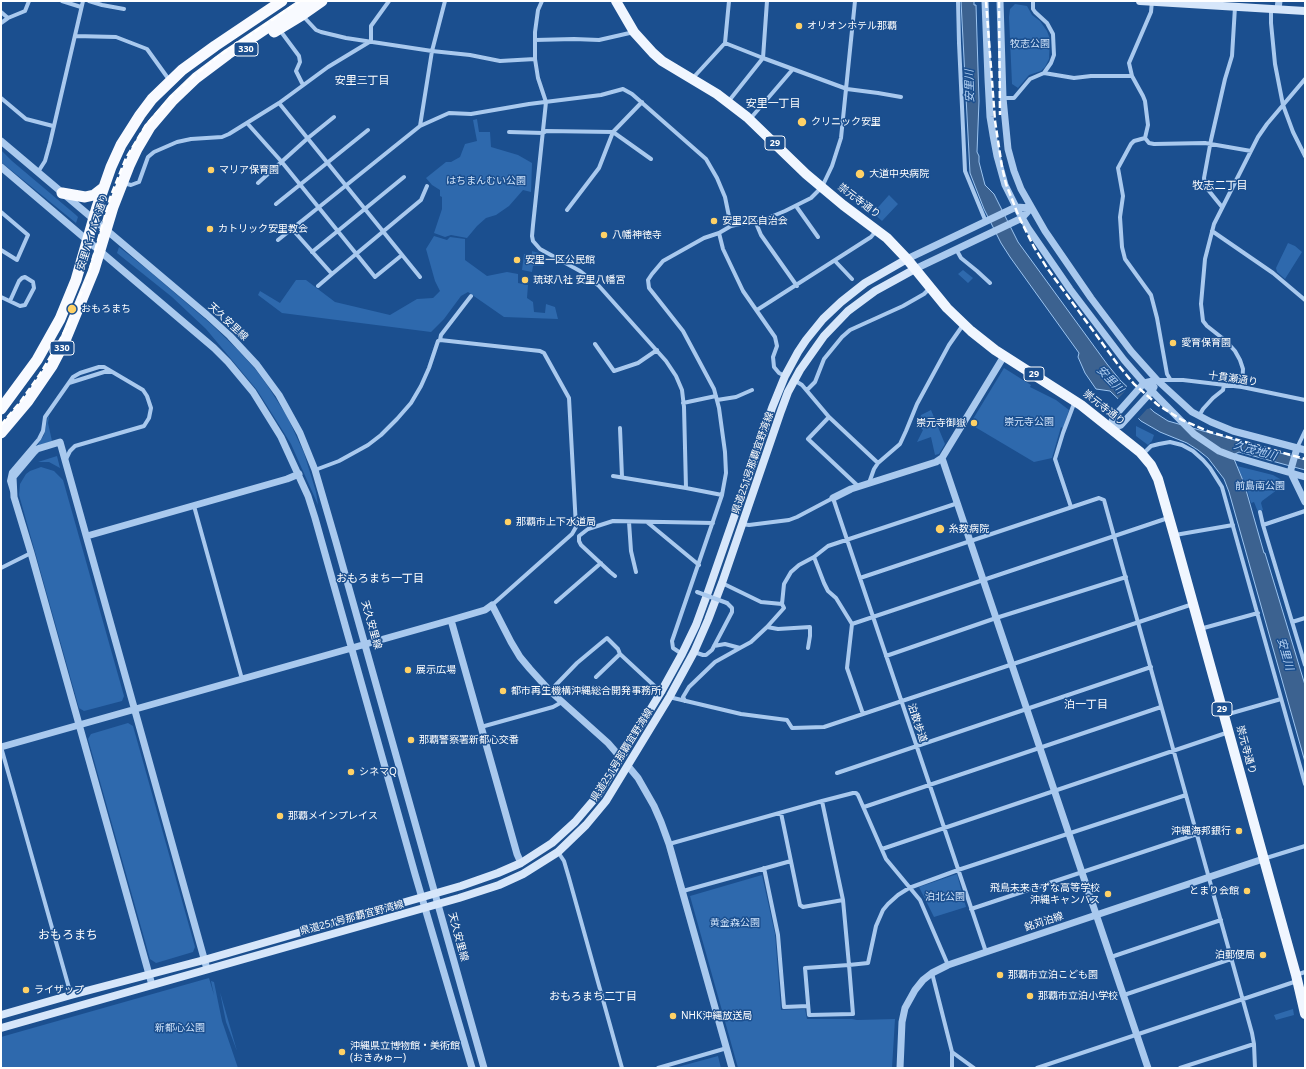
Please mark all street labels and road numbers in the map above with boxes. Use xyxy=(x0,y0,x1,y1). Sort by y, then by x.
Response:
road number: 330 xyxy=(234,42,258,56)
road number: 29 xyxy=(765,136,785,150)
street label: 崇元寺通り xyxy=(835,181,883,221)
street label: 安里バイパス通り xyxy=(75,192,111,272)
street label: 天久安里線 xyxy=(206,301,250,343)
road number: 330 xyxy=(50,341,74,355)
road number: 29 xyxy=(1024,367,1044,381)
street label: 十貫瀬通り xyxy=(1207,370,1259,388)
street label: 崇元寺通り xyxy=(1081,388,1127,428)
street label: 県道251号那覇宜野湾線 xyxy=(730,410,776,516)
street label: 天久安里線 xyxy=(358,599,384,651)
street label: 泊散歩道 xyxy=(905,702,929,744)
road number: 29 xyxy=(1212,702,1232,716)
street label: 県道251号那覇宜野湾線 xyxy=(589,706,655,804)
street label: 崇元寺通り xyxy=(1234,724,1258,776)
street label: 県道251号那覇宜野湾線 xyxy=(299,898,405,938)
street label: 銘苅泊線 xyxy=(1023,910,1065,934)
street label: 天久安里線 xyxy=(446,911,470,963)

